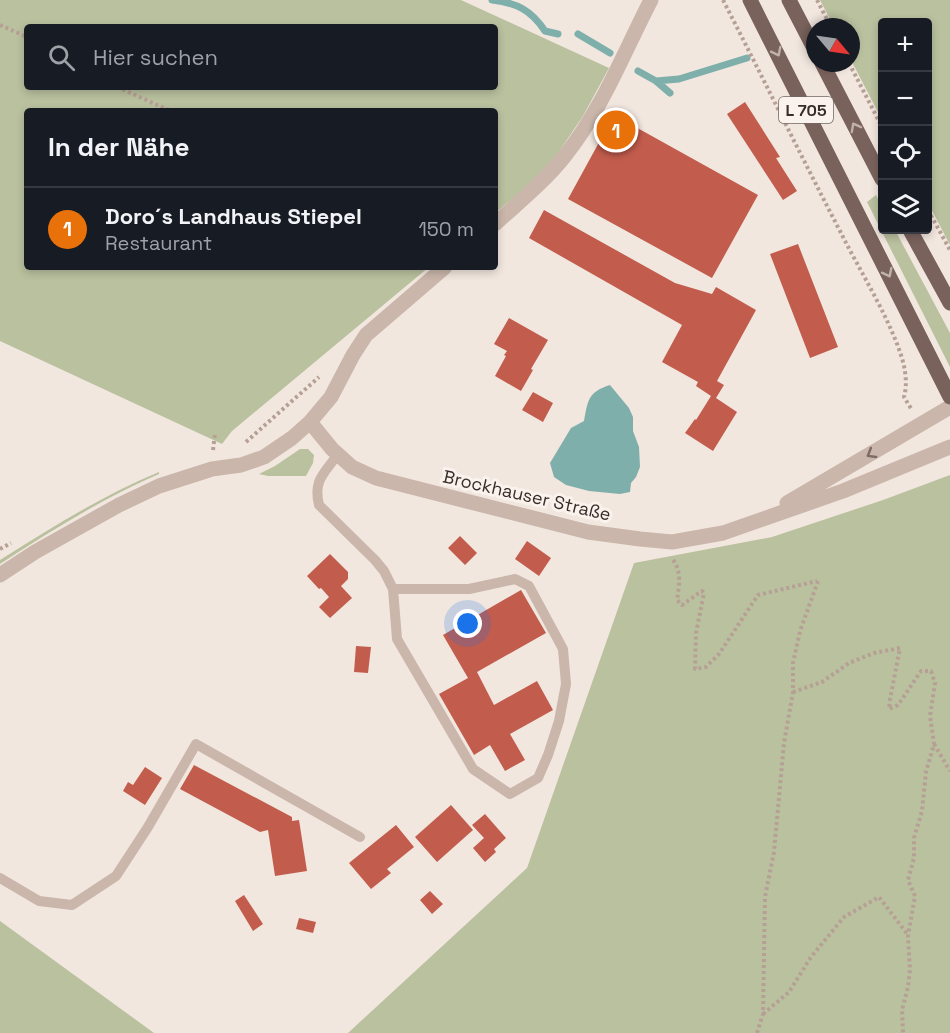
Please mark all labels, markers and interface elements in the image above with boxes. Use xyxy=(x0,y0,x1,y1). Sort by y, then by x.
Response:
north arrow xyxy=(806,18,860,72)
map controls xyxy=(878,18,932,234)
button: + xyxy=(878,18,932,72)
search box xyxy=(24,24,498,90)
icon: search xyxy=(45,41,78,74)
text: Hier suchen xyxy=(93,43,218,71)
one-way arrow xyxy=(770,46,781,57)
button: − xyxy=(878,72,932,126)
road number: L 705 xyxy=(779,97,833,123)
pin: 1 xyxy=(596,108,636,152)
one-way arrow xyxy=(851,123,862,133)
button: locate xyxy=(878,126,932,180)
text: In der Nähe xyxy=(48,130,189,164)
button: layers xyxy=(878,180,932,234)
text: Doro´s Landhaus Stiepel xyxy=(105,202,362,230)
text: 1 xyxy=(63,216,72,242)
text: 150 m xyxy=(419,216,474,242)
text: Restaurant xyxy=(105,230,212,256)
one-way arrow xyxy=(881,267,892,278)
one-way arrow xyxy=(867,447,877,459)
street label: Brockhauser Straße xyxy=(441,464,613,526)
your location xyxy=(453,609,482,638)

